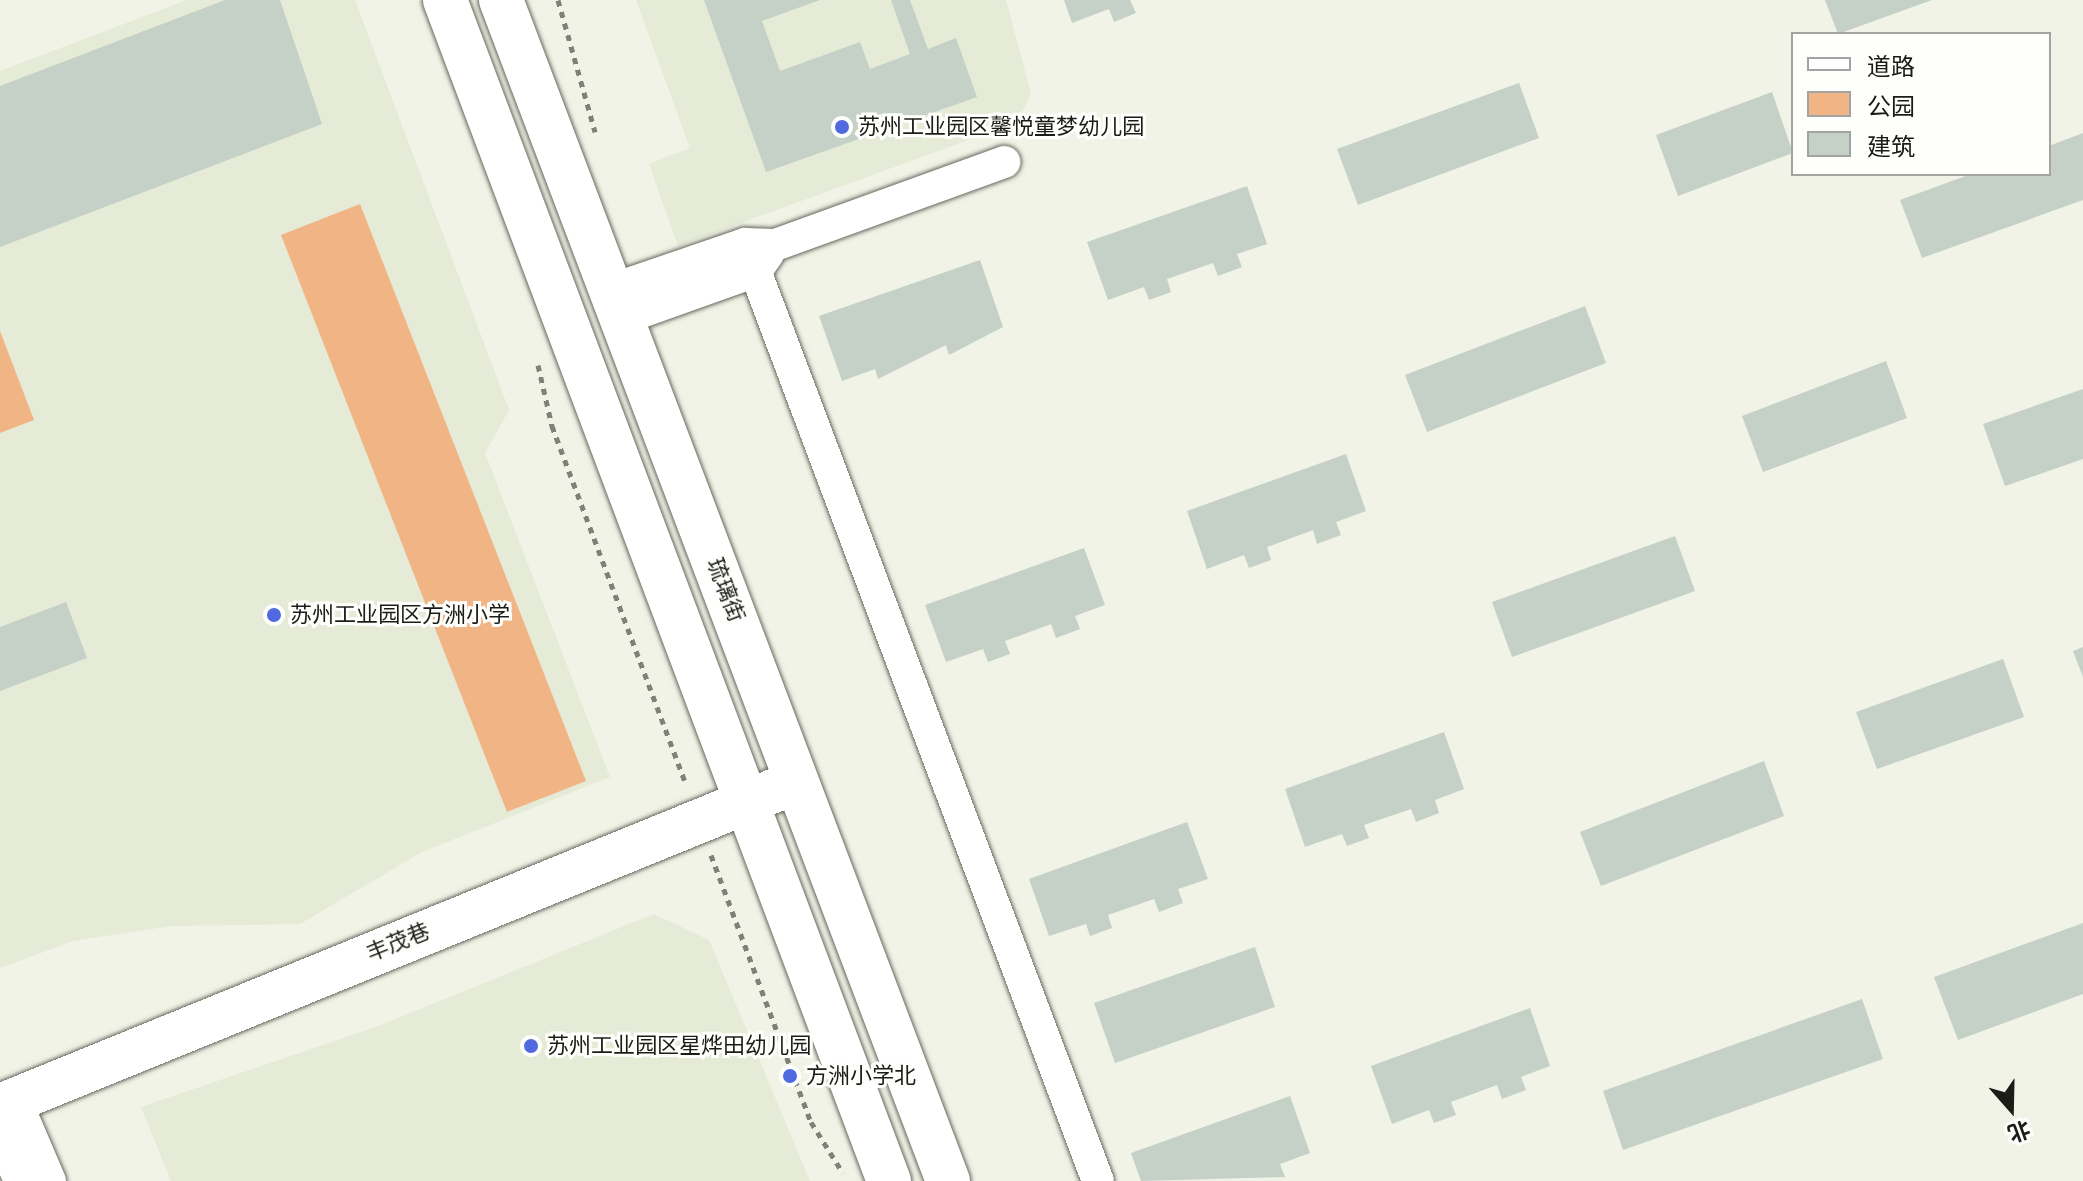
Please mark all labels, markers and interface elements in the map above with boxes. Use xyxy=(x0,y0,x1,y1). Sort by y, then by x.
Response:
legend xyxy=(1791,32,2051,176)
text: 道路 xyxy=(1867,52,1915,80)
text: 公园 xyxy=(1867,92,1915,120)
place label: 苏州工业园区馨悦童梦幼儿园 xyxy=(858,114,1144,140)
marker: 苏州工业园区馨悦童梦幼儿园 xyxy=(833,118,851,136)
text: 建筑 xyxy=(1867,132,1915,160)
street label: 琉璃街 xyxy=(702,554,750,626)
place label: 苏州工业园区方洲小学 xyxy=(290,602,510,628)
marker: 苏州工业园区方洲小学 xyxy=(265,606,283,624)
street label: 丰茂巷 xyxy=(362,917,434,967)
place label: 苏州工业园区星烨田幼儿园 xyxy=(547,1033,811,1059)
marker: 苏州工业园区星烨田幼儿园 xyxy=(522,1037,540,1055)
place label: 方洲小学北 xyxy=(806,1063,916,1089)
marker: 方洲小学北 xyxy=(781,1067,799,1085)
north arrow xyxy=(1971,1069,2051,1149)
text: 北 xyxy=(2004,1116,2034,1148)

